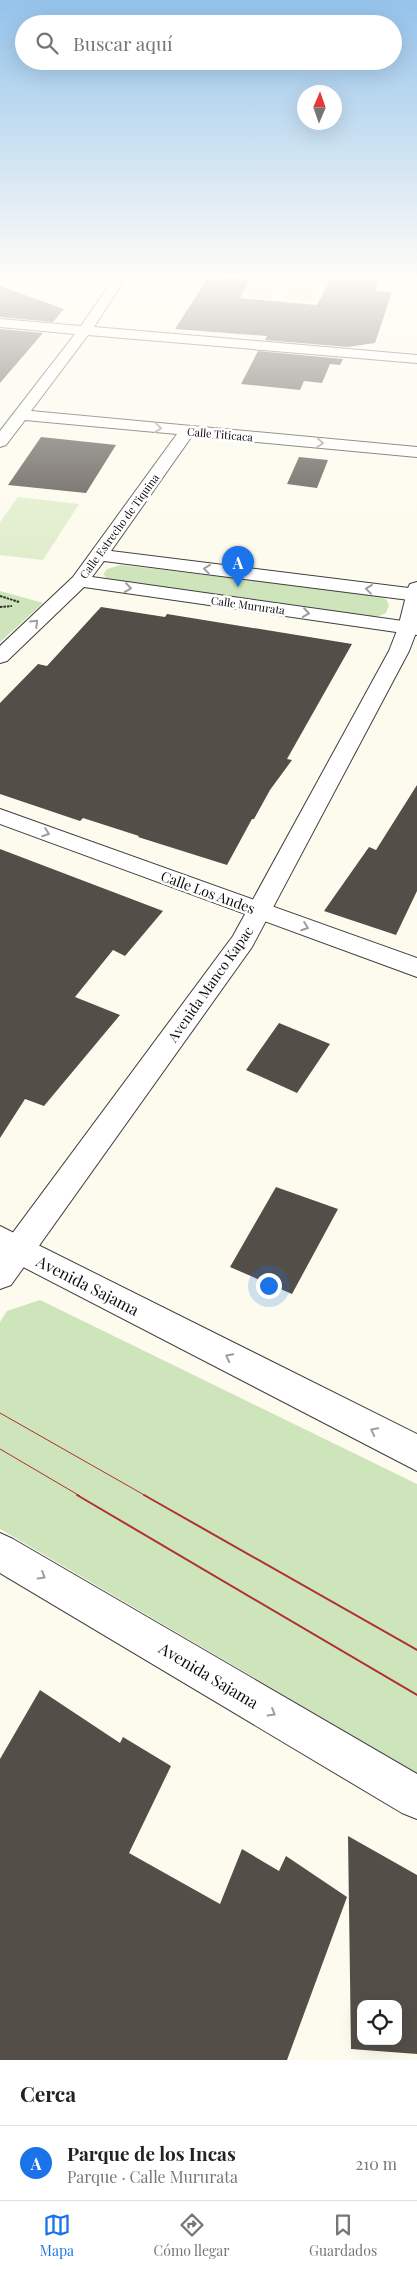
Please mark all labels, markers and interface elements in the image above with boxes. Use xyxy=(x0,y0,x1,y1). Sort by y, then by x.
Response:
search box xyxy=(15,15,402,70)
icon: search xyxy=(33,29,61,57)
text: Buscar aquí xyxy=(73,30,173,56)
north arrow xyxy=(297,85,342,130)
one-way arrow xyxy=(155,422,163,433)
street label: Calle Titicaca xyxy=(186,424,254,444)
one-way arrow xyxy=(316,437,324,448)
street label: Calle Estrecho de Tiquina xyxy=(76,470,162,581)
pin: A xyxy=(222,546,254,587)
one-way arrow xyxy=(203,564,212,574)
one-way arrow xyxy=(124,582,132,593)
one-way arrow xyxy=(364,584,372,595)
street label: Calle Mururata xyxy=(210,592,286,618)
one-way arrow xyxy=(303,607,311,618)
one-way arrow xyxy=(30,620,39,629)
one-way arrow xyxy=(41,827,50,837)
street label: Calle Los Andes xyxy=(158,866,258,918)
one-way arrow xyxy=(300,921,309,931)
street label: Avenida Manco Kapac xyxy=(162,922,257,1046)
street label: Avenida Sajama xyxy=(32,1250,143,1320)
your location xyxy=(256,1273,282,1299)
one-way arrow xyxy=(225,1353,234,1363)
one-way arrow xyxy=(370,1427,379,1437)
one-way arrow xyxy=(36,1570,45,1580)
street label: Avenida Sajama xyxy=(155,1637,263,1713)
one-way arrow xyxy=(267,1706,276,1716)
map controls xyxy=(357,2000,402,2045)
button: locate xyxy=(357,2000,402,2045)
text: Cerca xyxy=(20,2079,76,2107)
text: Parque de los Incas xyxy=(67,2140,236,2166)
text: A xyxy=(31,2153,41,2174)
text: 210 m xyxy=(356,2153,397,2174)
text: Parque · Calle Mururata xyxy=(67,2166,238,2187)
tab: Mapa xyxy=(40,2211,74,2260)
tab: Cómo llegar xyxy=(154,2211,230,2260)
tab: Guardados xyxy=(309,2211,377,2260)

